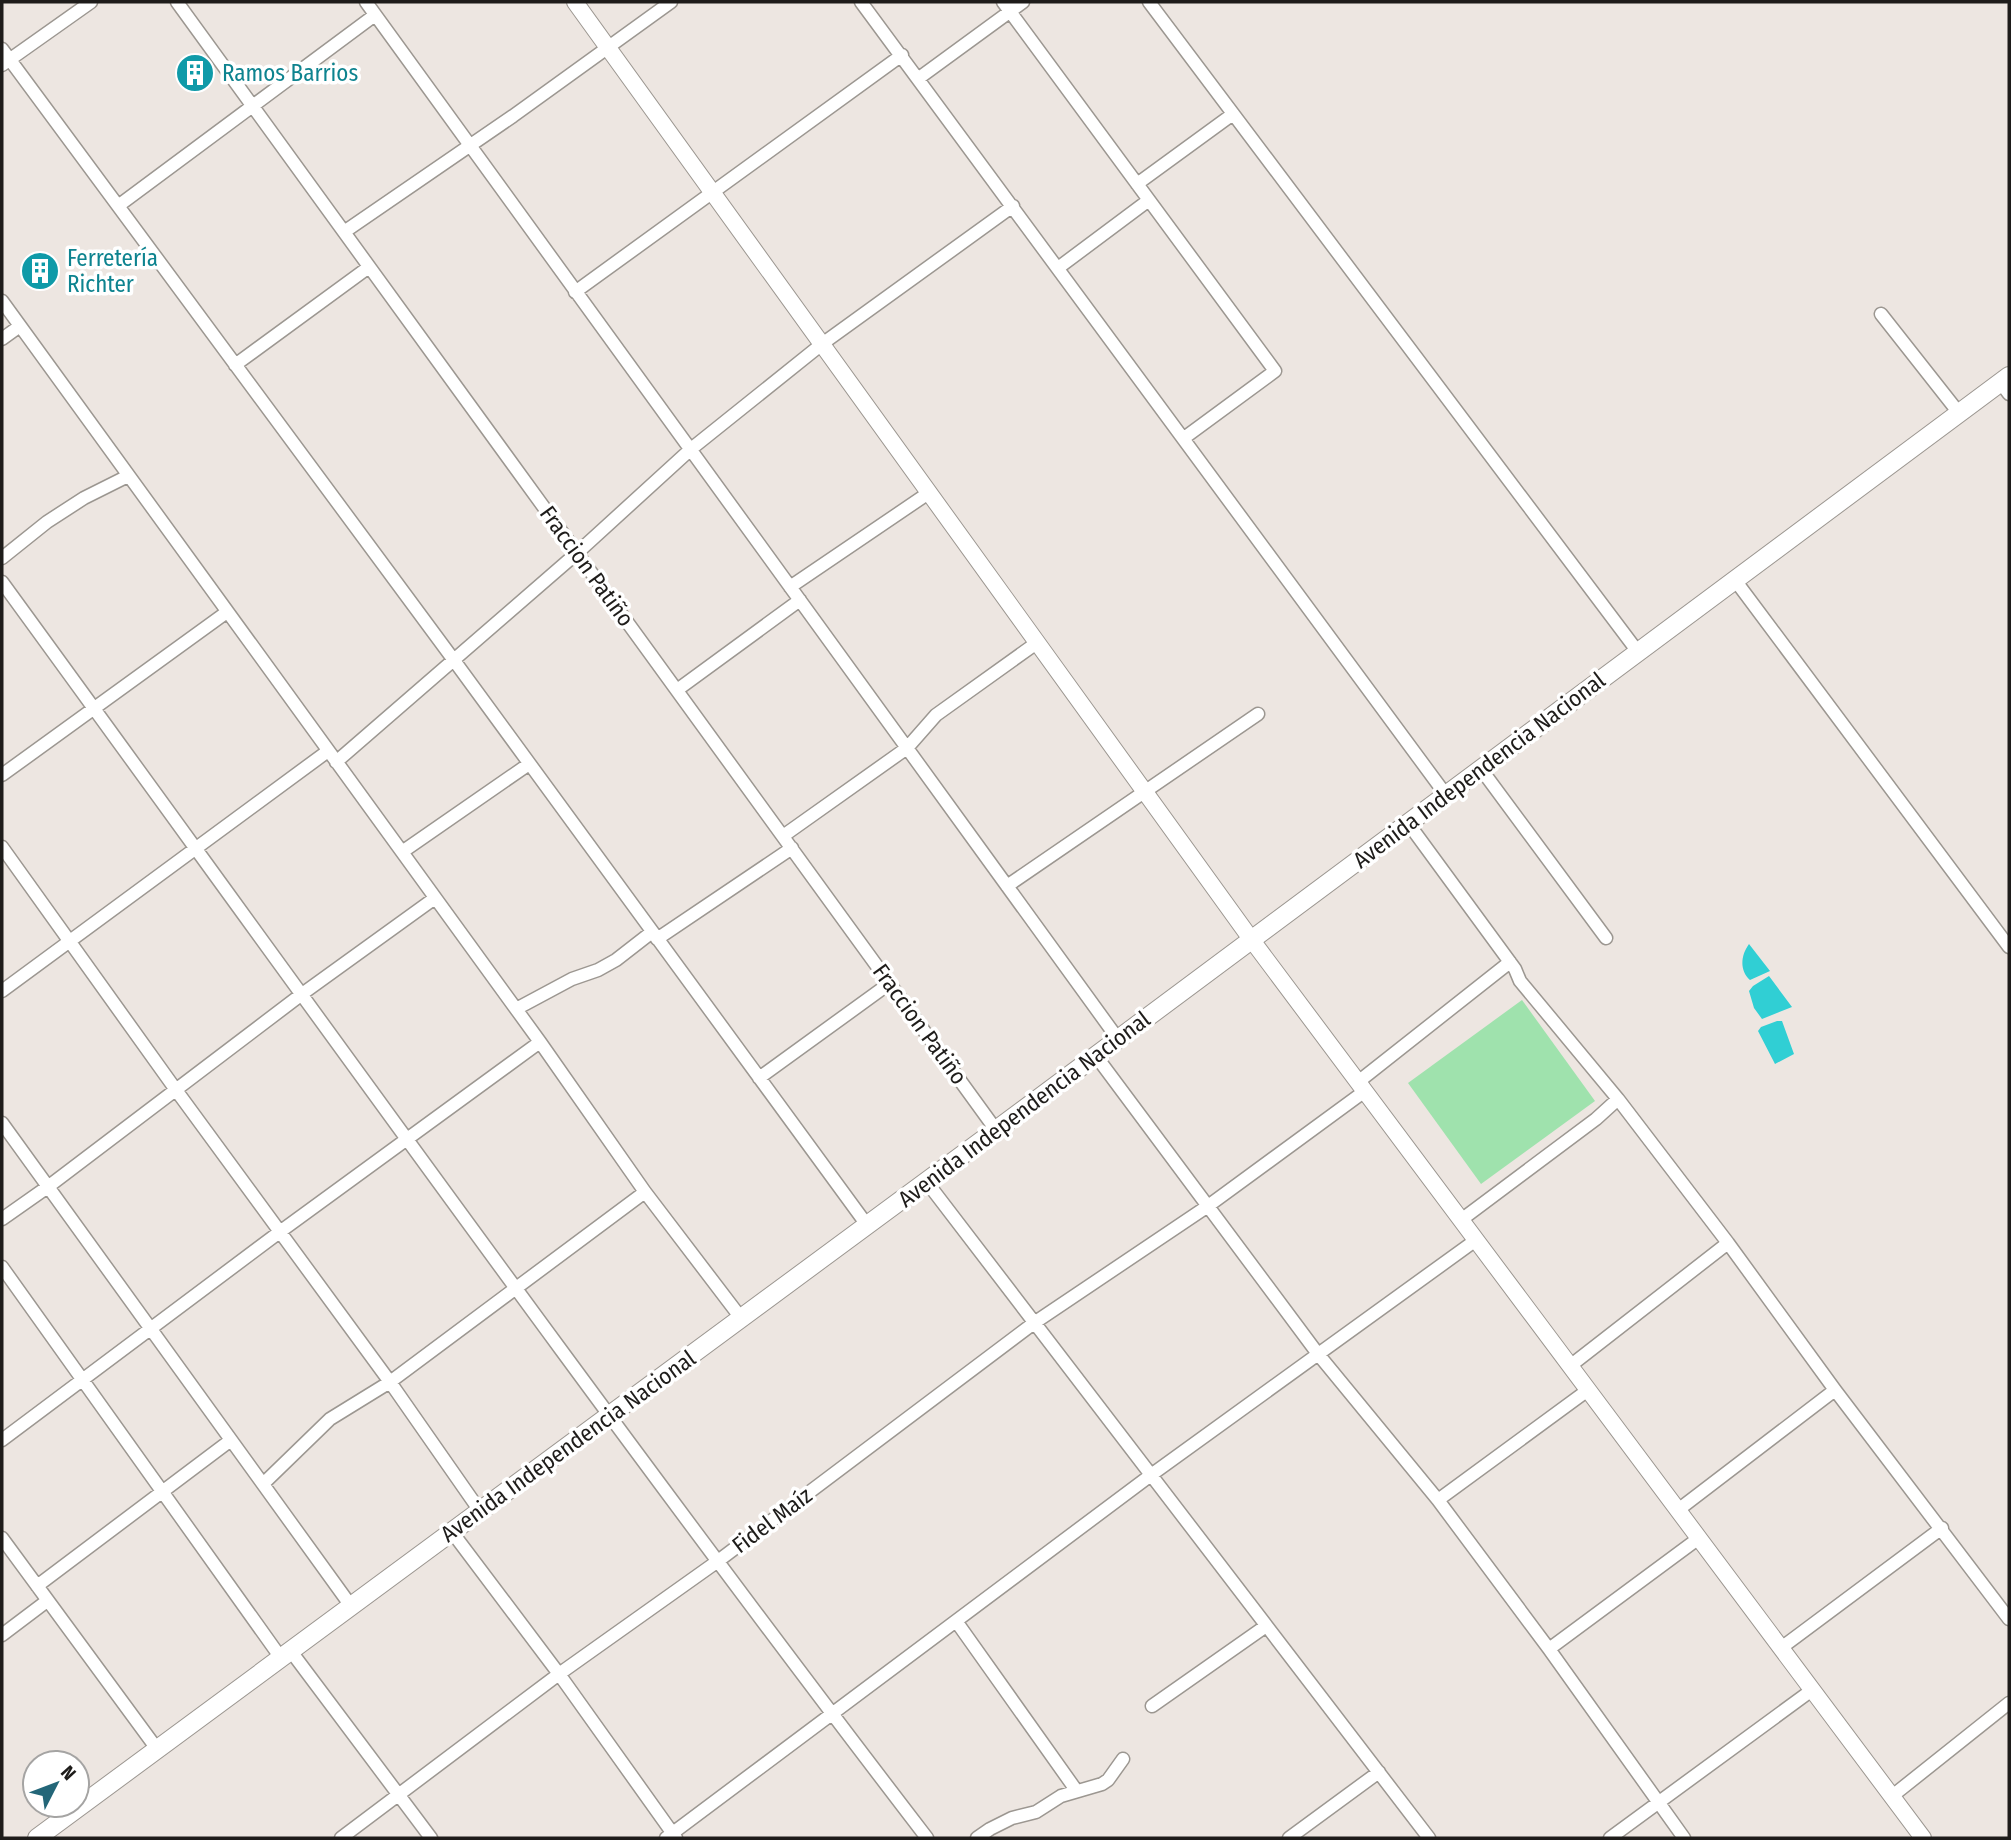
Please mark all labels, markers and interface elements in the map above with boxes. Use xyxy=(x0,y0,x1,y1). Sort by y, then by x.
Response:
building icon: Ramos Barrios xyxy=(174,52,216,94)
place label: Ramos Barrios xyxy=(222,59,358,87)
place label: Ferretería Richter xyxy=(67,244,158,298)
building icon: Ferretería Richter xyxy=(19,250,61,292)
street label: Fraccion Patiño xyxy=(534,500,640,632)
street label: Avenida Independencia Nacional xyxy=(1347,666,1611,874)
street label: Fraccion Patiño xyxy=(867,958,973,1090)
street label: Avenida Independencia Nacional xyxy=(892,1005,1156,1213)
street label: Avenida Independencia Nacional xyxy=(435,1344,701,1548)
street label: Fidel Maíz xyxy=(727,1481,817,1559)
north arrow xyxy=(21,1749,91,1819)
text: N xyxy=(56,1761,81,1785)

